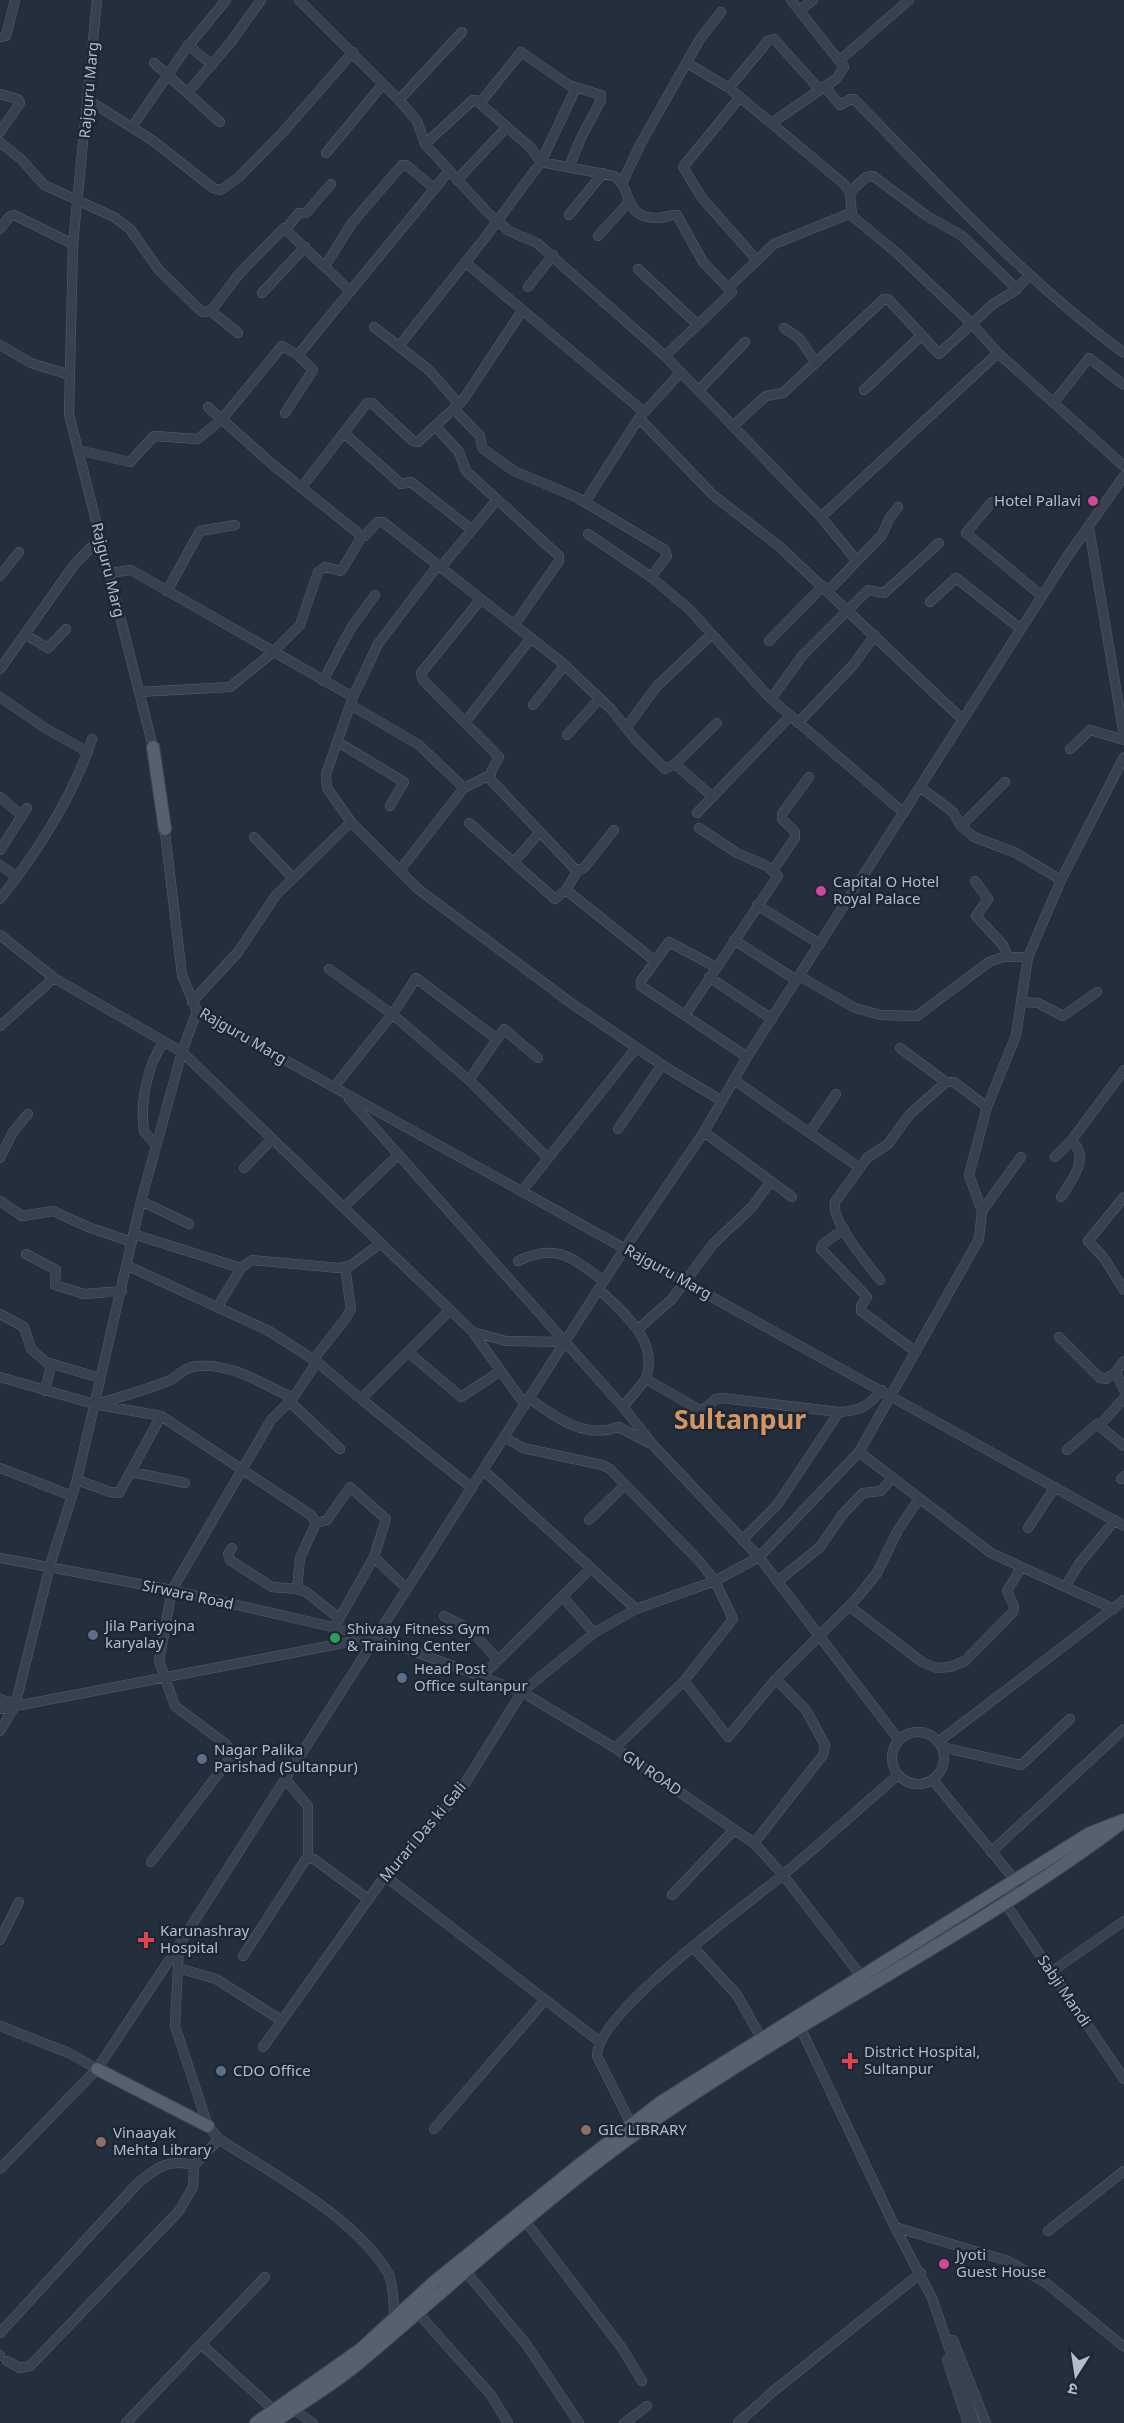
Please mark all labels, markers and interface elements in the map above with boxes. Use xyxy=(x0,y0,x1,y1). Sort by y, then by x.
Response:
street label: Rajguru Marg xyxy=(74,41,102,139)
place label: Hotel Pallavi xyxy=(994,490,1081,510)
marker: Hotel Pallavi xyxy=(1086,494,1100,508)
street label: Rajguru Marg xyxy=(88,520,130,619)
place label: Capital O Hotel Royal Palace xyxy=(833,871,939,908)
marker: Capital O Hotel Royal Palace xyxy=(814,884,828,898)
street label: Rajguru Marg xyxy=(197,1002,290,1068)
street label: Rajguru Marg xyxy=(621,1239,716,1303)
district label: Sultanpur xyxy=(674,1400,806,1437)
street label: Sirwara Road xyxy=(141,1575,236,1613)
place label: Jila Pariyojna karyalay xyxy=(103,1615,195,1652)
place label: Shivaay Fitness Gym & Training Center xyxy=(347,1618,490,1655)
marker: Jila Pariyojna karyalay xyxy=(86,1628,100,1642)
marker: Shivaay Fitness Gym & Training Center xyxy=(328,1631,342,1645)
place label: Head Post Office sultanpur xyxy=(414,1658,528,1695)
marker: Head Post Office sultanpur xyxy=(395,1671,409,1685)
place label: Nagar Palika Parishad (Sultanpur) xyxy=(214,1739,358,1776)
street label: GN ROAD xyxy=(619,1745,686,1799)
marker: Nagar Palika Parishad (Sultanpur) xyxy=(195,1752,209,1766)
street label: Murari Das ki Gali xyxy=(375,1777,470,1885)
place label: Karunashray Hospital xyxy=(160,1920,250,1957)
marker: Karunashray Hospital xyxy=(137,1931,155,1949)
street label: Sabji Mandi xyxy=(1034,1951,1096,2030)
place label: District Hospital, Sultanpur xyxy=(864,2041,980,2078)
marker: District Hospital, Sultanpur xyxy=(841,2052,859,2070)
place label: CDO Office xyxy=(233,2060,311,2080)
marker: CDO Office xyxy=(214,2064,228,2078)
place label: GIC LIBRARY xyxy=(598,2119,687,2139)
place label: Vinaayak Mehta Library xyxy=(113,2122,212,2159)
marker: GIC LIBRARY xyxy=(579,2123,593,2137)
marker: Vinaayak Mehta Library xyxy=(94,2135,108,2149)
place label: Jyoti Guest House xyxy=(954,2244,1046,2281)
marker: Jyoti Guest House xyxy=(937,2257,951,2271)
north arrow xyxy=(1046,2345,1106,2405)
text: उ xyxy=(1065,2378,1080,2401)

